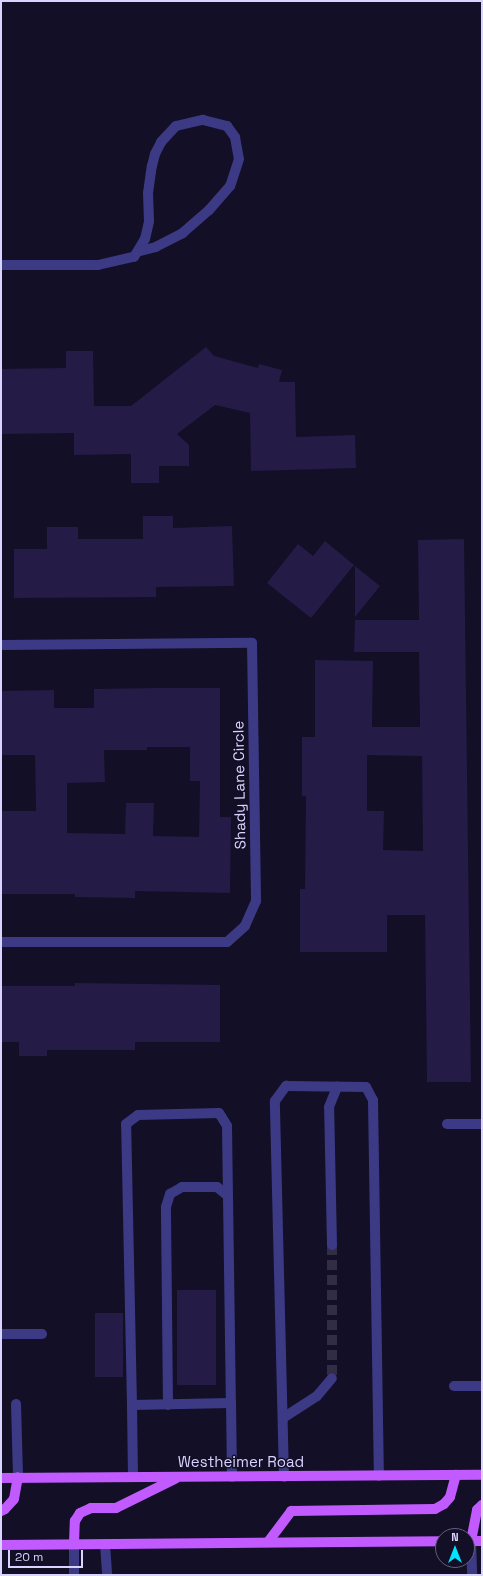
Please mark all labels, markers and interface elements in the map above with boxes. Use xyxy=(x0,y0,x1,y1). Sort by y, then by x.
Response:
street label: Shady Lane Circle xyxy=(229,721,249,849)
street label: Westheimer Road xyxy=(178,1453,304,1471)
north arrow xyxy=(435,1528,475,1568)
text: N xyxy=(451,1530,459,1544)
scale bar xyxy=(10,1542,85,1568)
text: 20 m xyxy=(15,1549,43,1565)

